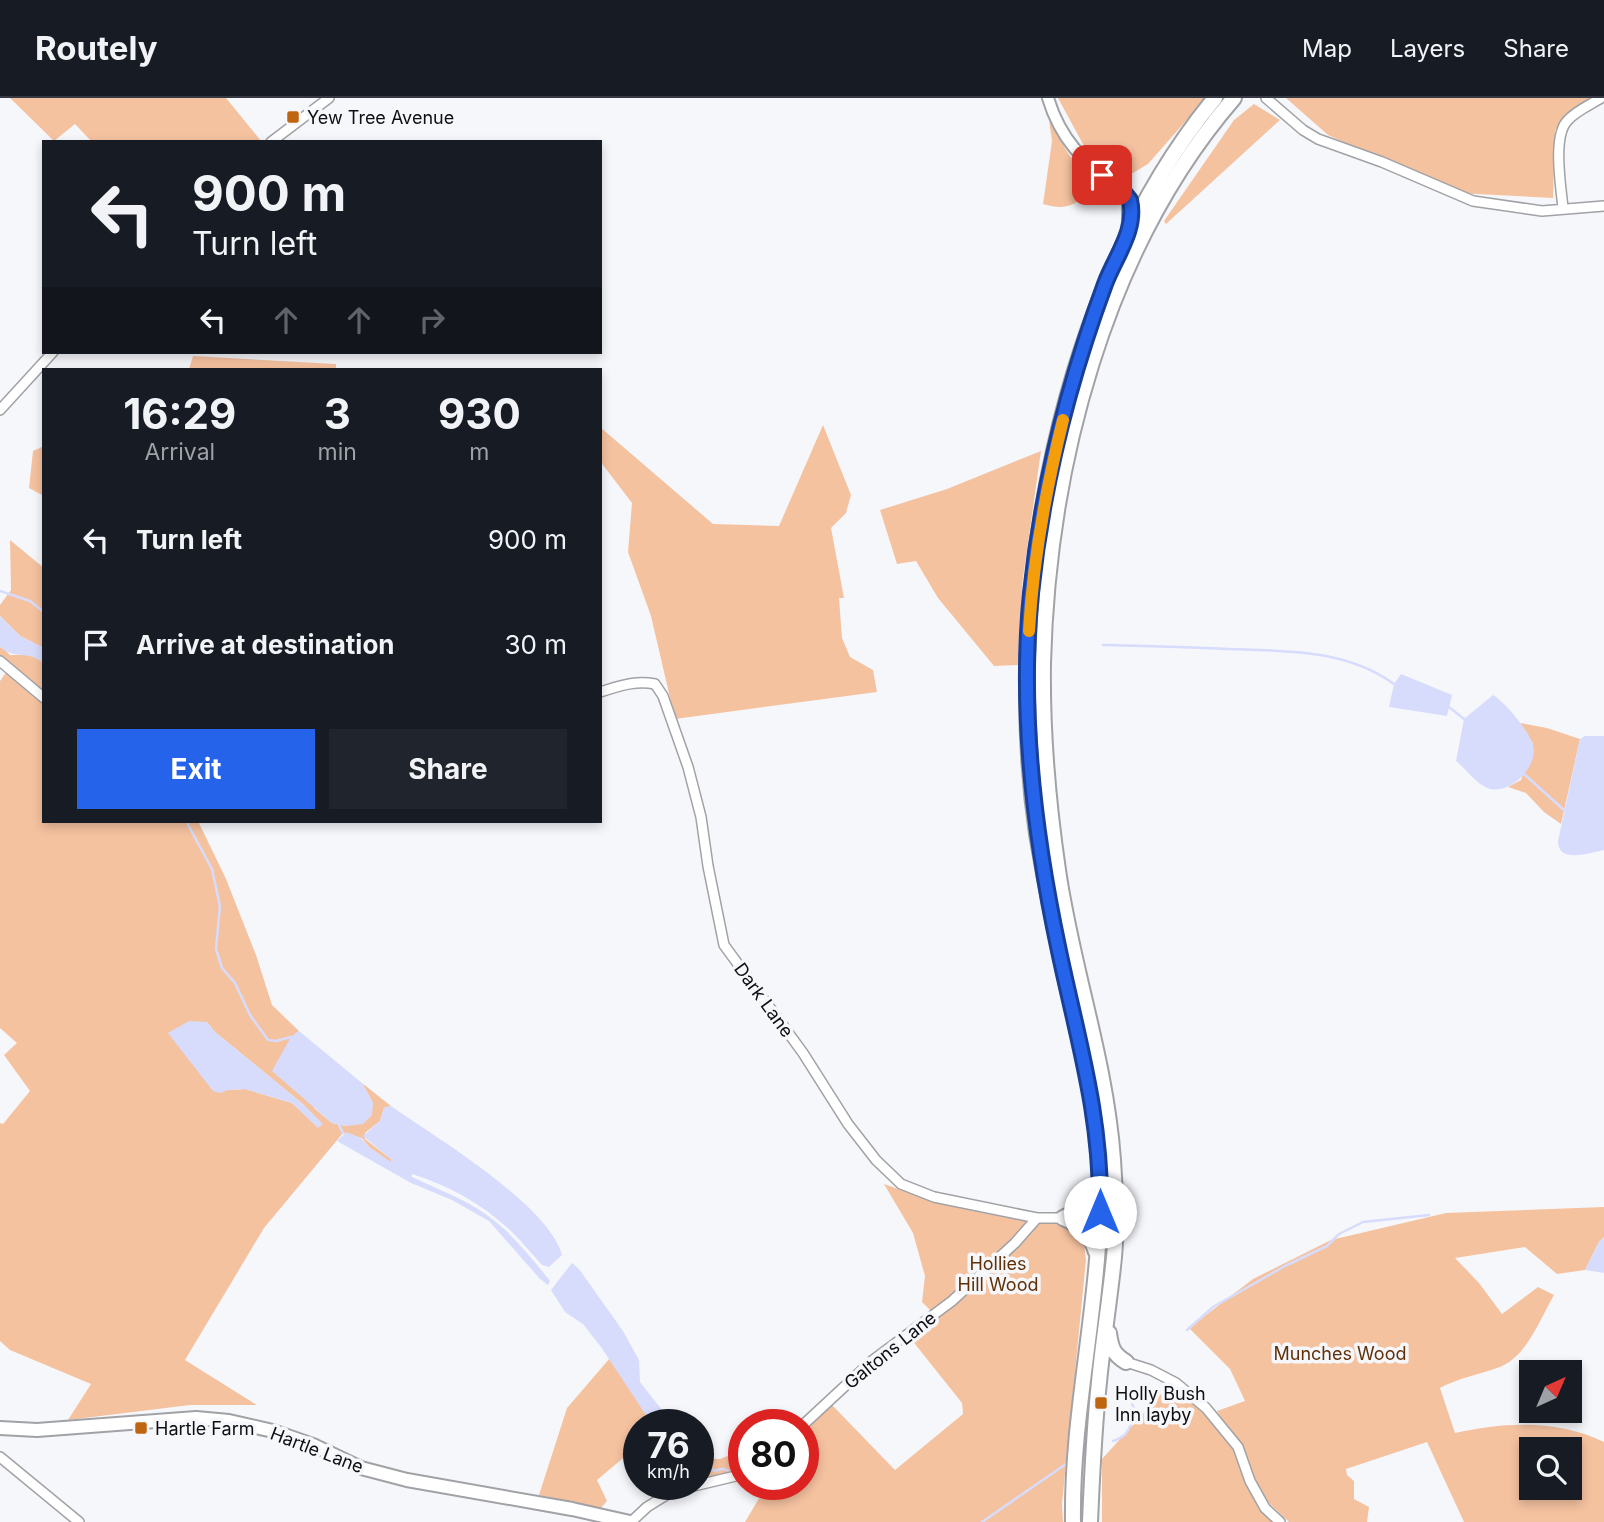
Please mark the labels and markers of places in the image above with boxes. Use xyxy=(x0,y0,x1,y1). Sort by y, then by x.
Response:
place label: Yew Tree Avenue xyxy=(307,107,454,128)
marker: Yew Tree Avenue xyxy=(285,109,301,125)
pin xyxy=(1072,145,1132,205)
place label: Holly Bush Inn layby xyxy=(1115,1383,1206,1425)
marker: Holly Bush Inn layby xyxy=(1093,1395,1109,1411)
place label: Hartle Farm xyxy=(155,1418,254,1439)
marker: Hartle Farm xyxy=(133,1420,149,1436)

